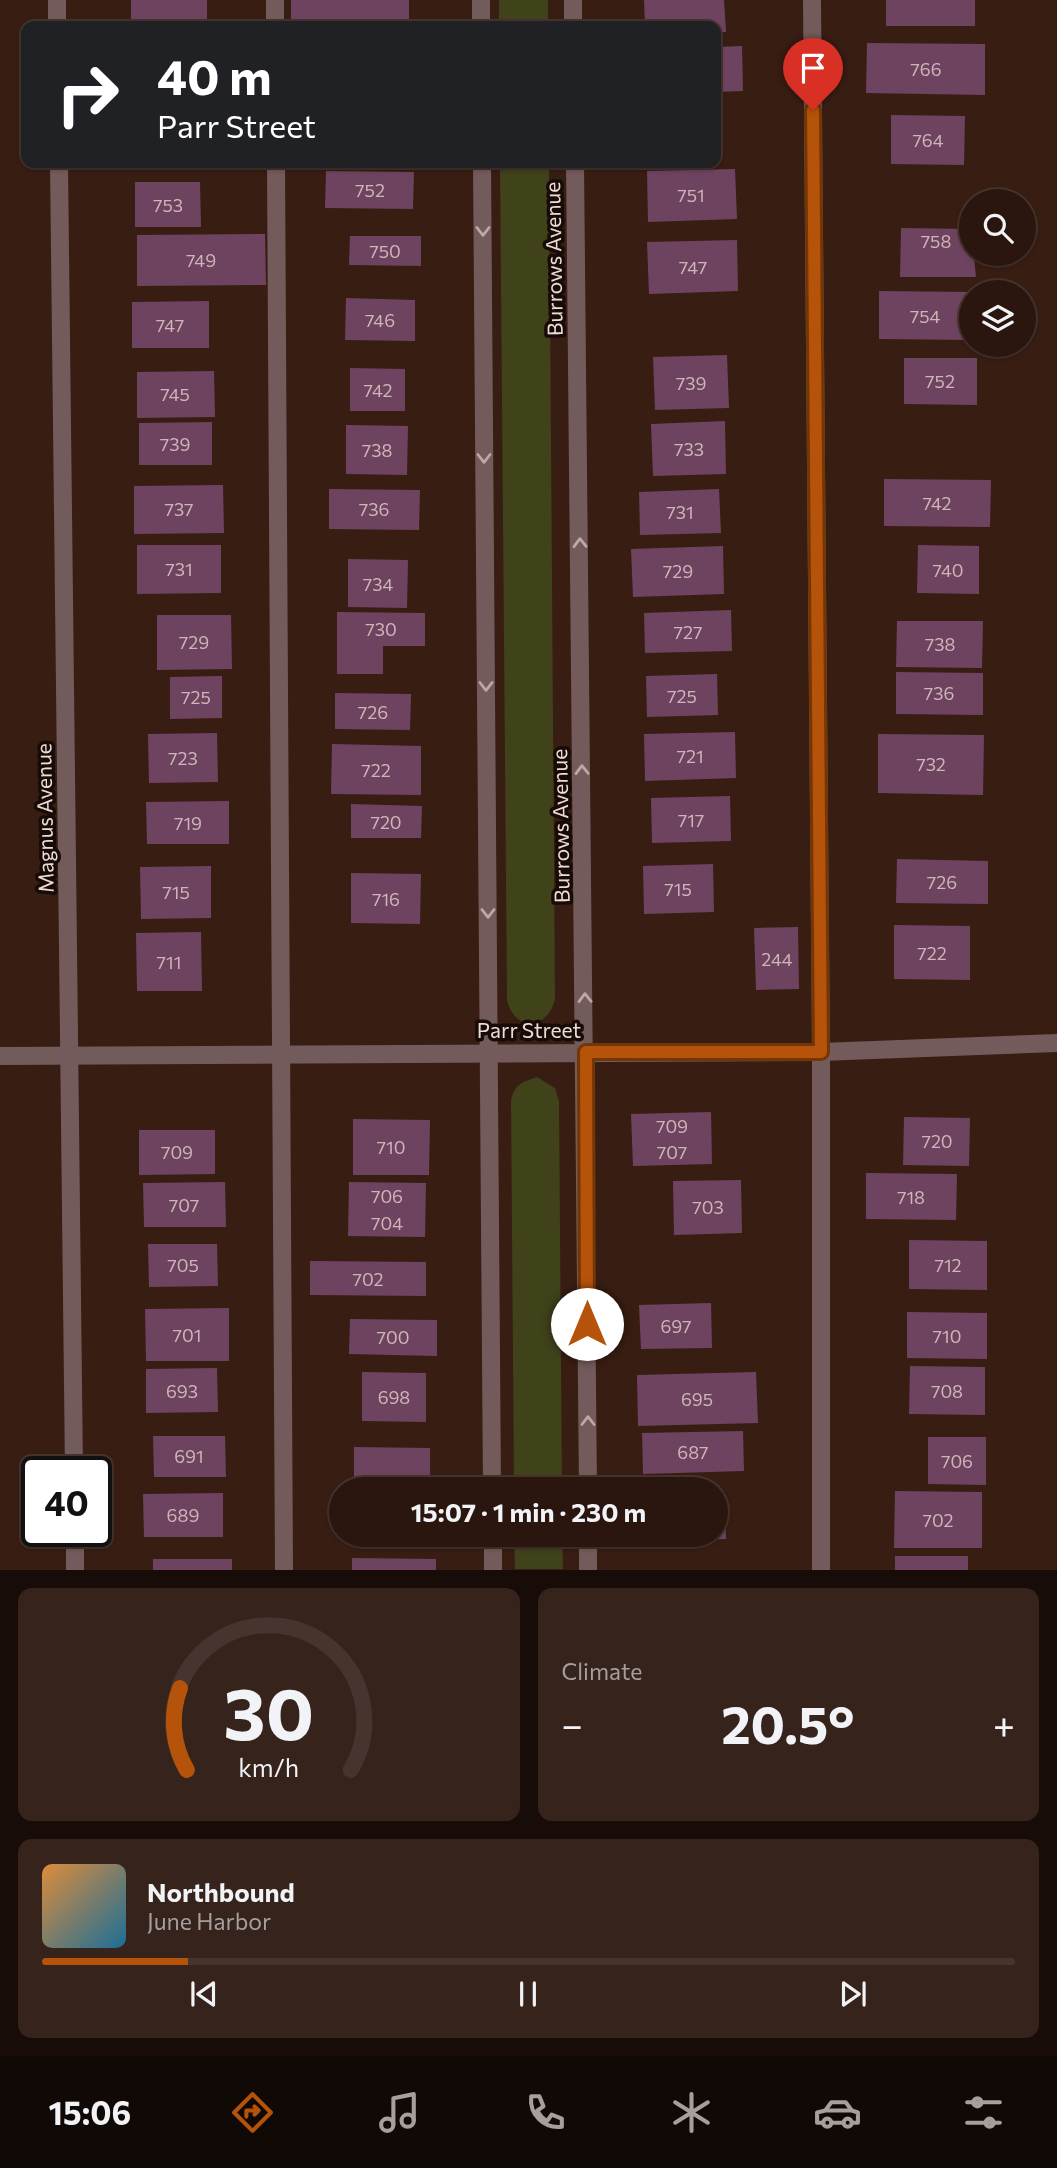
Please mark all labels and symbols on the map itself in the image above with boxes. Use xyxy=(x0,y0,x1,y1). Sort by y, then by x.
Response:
pin xyxy=(783,38,843,110)
house number: 766 xyxy=(910,58,942,80)
house number: 764 xyxy=(912,129,944,151)
house number: 752 xyxy=(355,179,385,201)
street label: Burrows Avenue xyxy=(539,182,567,336)
house number: 751 xyxy=(677,184,705,206)
house number: 753 xyxy=(153,194,183,216)
one-way arrow xyxy=(475,226,491,237)
house number: 758 xyxy=(921,230,951,252)
house number: 750 xyxy=(369,240,401,262)
house number: 749 xyxy=(186,249,216,271)
house number: 747 xyxy=(679,256,707,278)
house number: 754 xyxy=(910,305,940,327)
house number: 746 xyxy=(365,309,395,331)
house number: 747 xyxy=(156,314,184,336)
house number: 752 xyxy=(925,370,955,392)
house number: 739 xyxy=(676,372,706,394)
house number: 742 xyxy=(364,379,392,401)
house number: 745 xyxy=(160,383,190,405)
house number: 739 xyxy=(160,433,190,455)
house number: 733 xyxy=(674,438,704,460)
house number: 738 xyxy=(362,439,392,461)
one-way arrow xyxy=(476,454,492,464)
house number: 742 xyxy=(923,492,951,514)
house number: 737 xyxy=(164,498,194,520)
house number: 736 xyxy=(359,498,389,520)
house number: 731 xyxy=(666,501,694,523)
one-way arrow xyxy=(572,537,587,548)
house number: 731 xyxy=(165,558,193,580)
house number: 740 xyxy=(933,559,963,581)
house number: 729 xyxy=(663,560,693,582)
house number: 734 xyxy=(363,573,393,595)
house number: 730 xyxy=(365,618,397,640)
house number: 727 xyxy=(674,621,702,643)
house number: 729 xyxy=(179,631,209,653)
house number: 738 xyxy=(925,633,955,655)
one-way arrow xyxy=(478,681,494,692)
house number: 736 xyxy=(924,682,954,704)
house number: 725 xyxy=(667,685,697,707)
house number: 725 xyxy=(181,686,211,708)
house number: 726 xyxy=(358,701,388,723)
street label: Magnus Avenue xyxy=(30,743,58,893)
house number: 721 xyxy=(676,745,704,767)
house number: 723 xyxy=(168,747,198,769)
street label: Burrows Avenue xyxy=(546,749,574,903)
house number: 732 xyxy=(916,753,946,775)
house number: 722 xyxy=(361,759,391,781)
one-way arrow xyxy=(574,764,590,775)
house number: 717 xyxy=(678,809,704,831)
house number: 720 xyxy=(370,811,402,833)
house number: 719 xyxy=(174,812,202,834)
house number: 726 xyxy=(927,871,957,893)
house number: 715 xyxy=(664,878,692,900)
house number: 715 xyxy=(162,881,190,903)
house number: 716 xyxy=(372,888,400,910)
one-way arrow xyxy=(480,908,495,919)
house number: 722 xyxy=(917,942,947,964)
house number: 244 xyxy=(761,948,793,970)
house number: 711 xyxy=(157,951,181,973)
one-way arrow xyxy=(577,992,593,1002)
street label: Parr Street xyxy=(477,1017,581,1042)
house number: 709 xyxy=(656,1115,688,1137)
house number: 720 xyxy=(921,1130,953,1152)
house number: 710 xyxy=(377,1136,405,1158)
house number: 709 xyxy=(161,1141,193,1163)
house number: 707 xyxy=(657,1141,687,1163)
house number: 706 xyxy=(371,1185,403,1207)
house number: 718 xyxy=(897,1186,925,1208)
house number: 707 xyxy=(169,1194,199,1216)
house number: 703 xyxy=(692,1196,724,1218)
house number: 704 xyxy=(371,1212,403,1234)
house number: 705 xyxy=(167,1254,199,1276)
house number: 712 xyxy=(934,1254,962,1276)
house number: 702 xyxy=(352,1268,384,1290)
position arrow xyxy=(550,1287,624,1361)
house number: 697 xyxy=(660,1315,692,1337)
house number: 701 xyxy=(173,1324,201,1346)
house number: 710 xyxy=(933,1325,961,1347)
house number: 700 xyxy=(377,1326,409,1348)
house number: 693 xyxy=(166,1380,198,1402)
house number: 708 xyxy=(931,1380,963,1402)
house number: 698 xyxy=(378,1386,410,1408)
house number: 695 xyxy=(681,1388,713,1410)
one-way arrow xyxy=(580,1415,596,1426)
house number: 687 xyxy=(677,1441,709,1463)
house number: 691 xyxy=(174,1445,204,1467)
house number: 706 xyxy=(941,1450,973,1472)
speed limit sign: 40 xyxy=(21,1456,112,1547)
house number: 689 xyxy=(167,1504,199,1526)
house number: 702 xyxy=(922,1509,954,1531)

